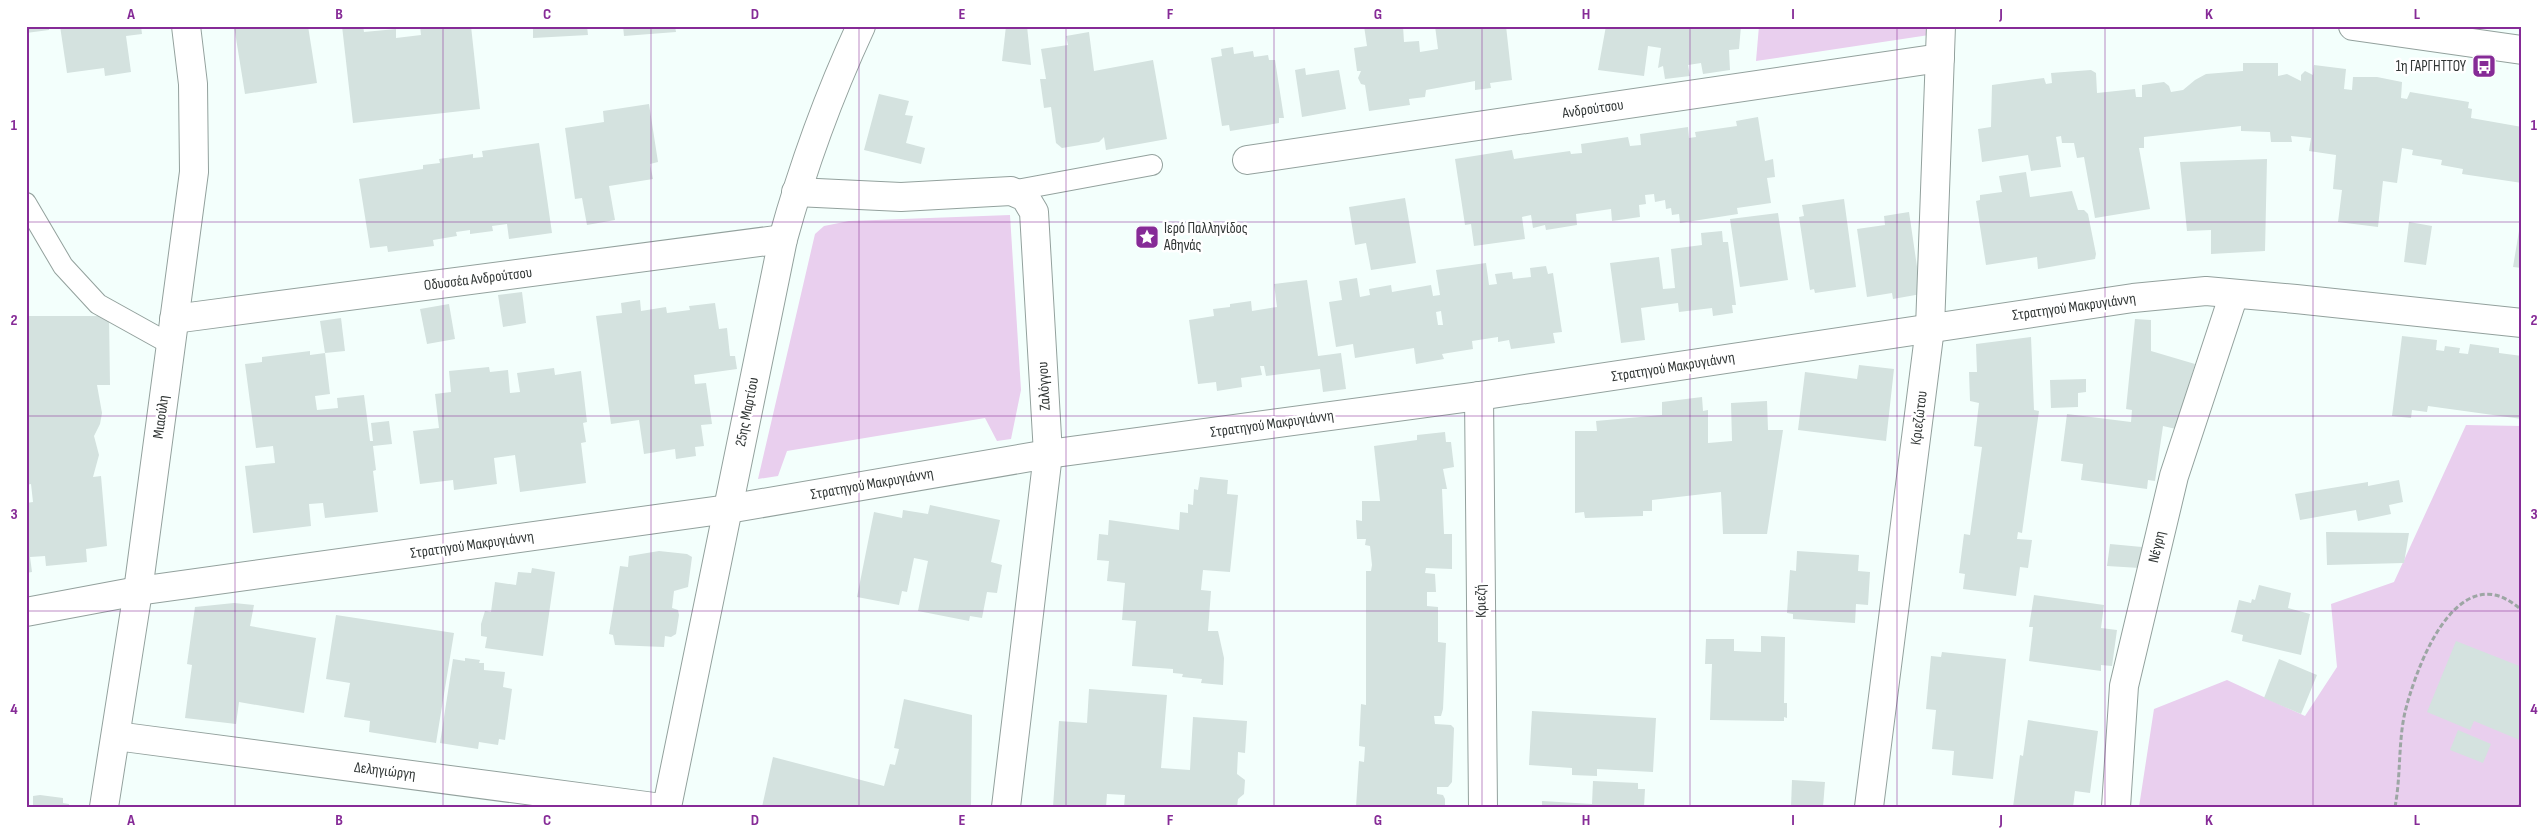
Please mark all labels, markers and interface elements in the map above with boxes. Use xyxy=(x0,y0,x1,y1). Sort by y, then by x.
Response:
text: A xyxy=(126,5,135,24)
text: B xyxy=(335,5,343,24)
text: C xyxy=(543,5,551,24)
text: D xyxy=(751,5,759,24)
text: E xyxy=(959,5,966,24)
text: F xyxy=(1167,5,1174,24)
text: G xyxy=(1374,5,1382,24)
text: H xyxy=(1582,5,1590,24)
text: I xyxy=(1791,5,1795,24)
text: J xyxy=(1998,5,2003,24)
text: K xyxy=(2205,5,2213,24)
text: L xyxy=(2414,5,2421,24)
bus stop icon: 1η ΓΑΡΓΗΤΤΟΥ xyxy=(2471,53,2497,79)
place label: 1η ΓΑΡΓΗΤΤΟΥ xyxy=(2396,57,2467,76)
street label: Ανδρούτσου xyxy=(1560,95,1625,123)
text: 1 xyxy=(11,116,18,135)
text: 1 xyxy=(2531,116,2538,135)
place label: Ιερό Παλληνίδος Αθηνάς xyxy=(1163,219,1248,255)
place icon: Ιερό Παλληνίδος Αθηνάς xyxy=(1134,224,1160,250)
street label: Οδυσσέα Ανδρούτσου xyxy=(423,263,533,295)
street label: Στρατηγού Μακρυγιάννη xyxy=(2011,289,2137,325)
text: 2 xyxy=(10,311,18,330)
text: 2 xyxy=(2530,311,2538,330)
street label: Στρατηγού Μακρυγιάννη xyxy=(1610,348,1736,386)
street label: Ζαλόγγου xyxy=(1033,361,1055,411)
street label: 25ης Μαρτίου xyxy=(731,376,763,448)
street label: Κριεζώτου xyxy=(1906,390,1932,446)
street label: Μιαούλη xyxy=(149,394,173,440)
street label: Στρατηγού Μακρυγιάννη xyxy=(1209,406,1335,442)
street label: Στρατηγού Μακρυγιάννη xyxy=(809,464,935,504)
text: 3 xyxy=(10,505,18,524)
text: 3 xyxy=(2530,505,2538,524)
street label: Στρατηγού Μακρυγιάννη xyxy=(409,527,535,563)
street label: Νέγρη xyxy=(2144,529,2170,565)
street label: Κριεζή xyxy=(1471,584,1491,618)
text: 4 xyxy=(10,700,18,719)
text: 4 xyxy=(2530,700,2538,719)
street label: Δεληγιώργη xyxy=(353,758,417,784)
text: A xyxy=(126,811,135,830)
text: B xyxy=(335,811,343,830)
text: C xyxy=(543,811,551,830)
text: D xyxy=(751,811,759,830)
text: E xyxy=(959,811,966,830)
text: F xyxy=(1167,811,1174,830)
text: G xyxy=(1374,811,1382,830)
text: H xyxy=(1582,811,1590,830)
text: I xyxy=(1791,811,1795,830)
text: J xyxy=(1998,811,2003,830)
text: K xyxy=(2205,811,2213,830)
text: L xyxy=(2414,811,2421,830)

